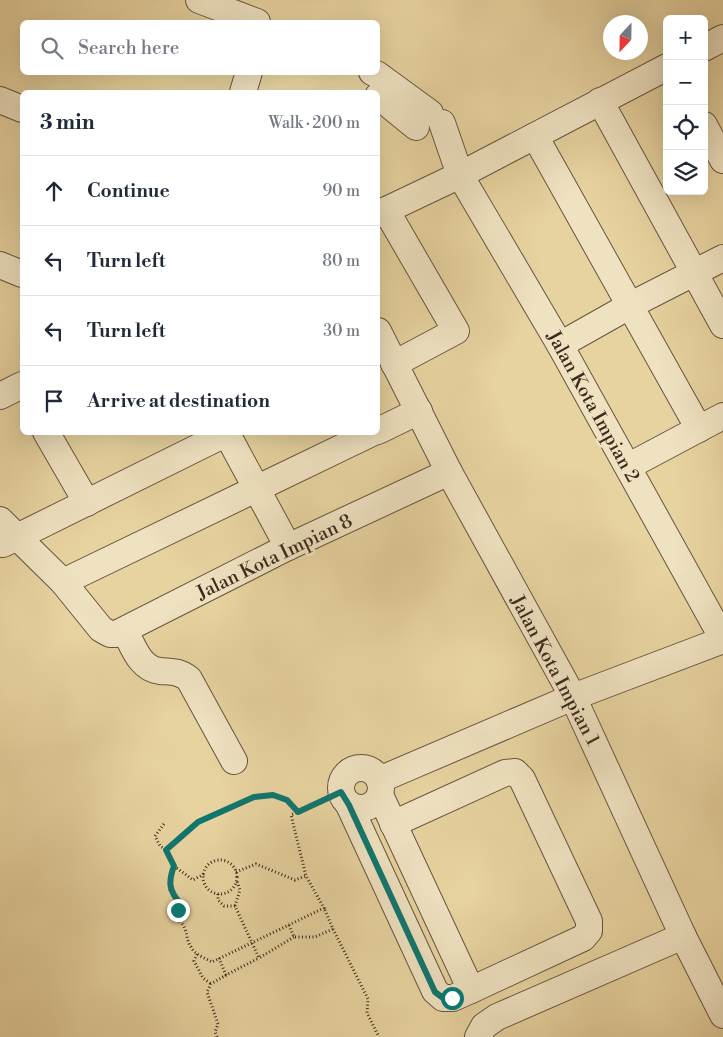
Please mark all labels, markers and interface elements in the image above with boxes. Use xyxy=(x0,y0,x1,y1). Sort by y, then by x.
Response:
north arrow xyxy=(603,15,648,60)
map controls xyxy=(663,15,708,195)
button: + xyxy=(663,15,708,60)
search box xyxy=(20,20,380,75)
icon: search xyxy=(38,34,66,62)
text: Search here xyxy=(78,36,179,60)
button: − xyxy=(663,60,708,105)
button: locate xyxy=(663,105,708,150)
text: 3 min xyxy=(40,110,95,136)
text: Walk · 200 m xyxy=(268,113,360,133)
button: layers xyxy=(663,150,708,195)
icon: ahead xyxy=(40,177,68,205)
text: Continue xyxy=(87,179,170,203)
text: 90 m xyxy=(322,181,360,201)
icon: left xyxy=(40,247,68,275)
text: Turn left xyxy=(87,249,166,273)
text: 80 m xyxy=(322,251,360,271)
icon: left xyxy=(40,317,68,345)
text: Turn left xyxy=(87,319,166,343)
text: 30 m xyxy=(323,321,360,341)
street label: Jalan Kota Impian 2 xyxy=(541,326,645,486)
icon: arrive xyxy=(40,387,68,415)
text: Arrive at destination xyxy=(87,389,270,413)
street label: Jalan Kota Impian 8 xyxy=(192,509,356,605)
street label: Jalan Kota Impian 1 xyxy=(505,590,605,750)
route end xyxy=(167,899,190,922)
route start xyxy=(441,987,464,1010)

